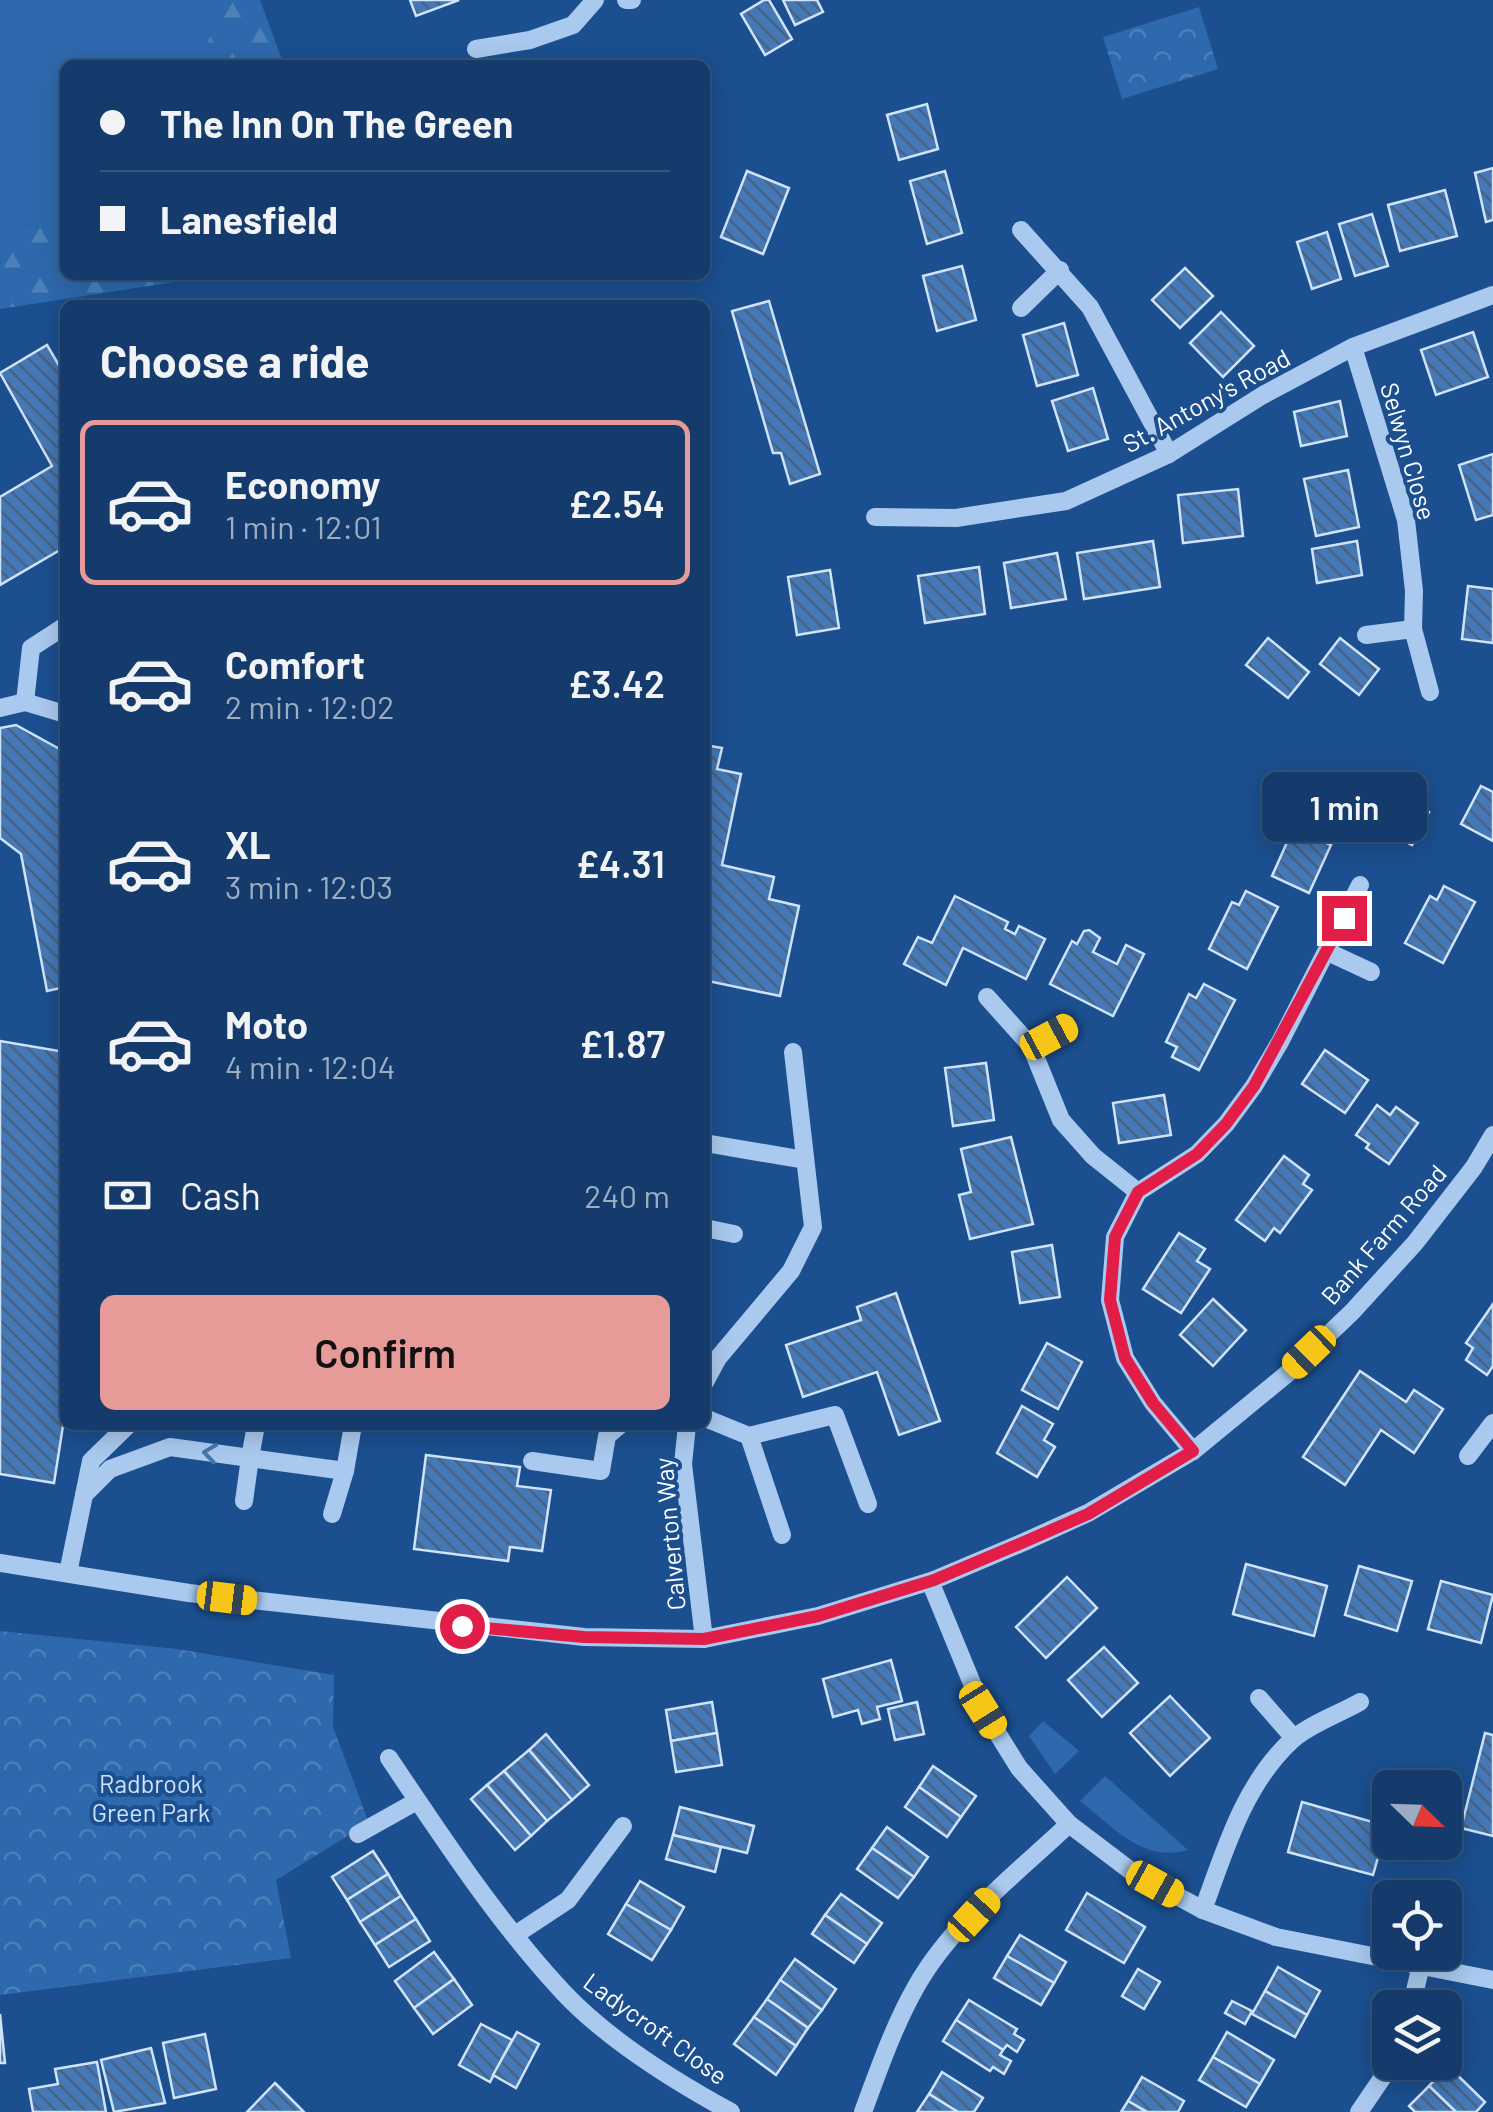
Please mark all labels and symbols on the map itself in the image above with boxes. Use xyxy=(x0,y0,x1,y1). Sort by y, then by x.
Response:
street label: St. Antony's Road xyxy=(1117,342,1295,458)
street label: Selwyn Close xyxy=(1375,379,1443,523)
callout: 1 min xyxy=(1262,773,1426,843)
route end xyxy=(1322,896,1367,941)
car xyxy=(1015,1010,1083,1064)
street label: Bank Farm Road xyxy=(1314,1158,1452,1310)
car xyxy=(1277,1320,1341,1384)
one-way arrow xyxy=(202,1443,218,1464)
street label: Calverton Way xyxy=(647,1456,691,1612)
car xyxy=(195,1579,259,1617)
route start xyxy=(440,1604,485,1649)
car xyxy=(954,1677,1012,1743)
park label: Radbrook Green Park xyxy=(92,1768,210,1827)
north arrow xyxy=(1372,1770,1462,1860)
car xyxy=(1121,1856,1189,1912)
car xyxy=(943,1883,1005,1947)
street label: Ladycroft Close xyxy=(578,1966,734,2090)

